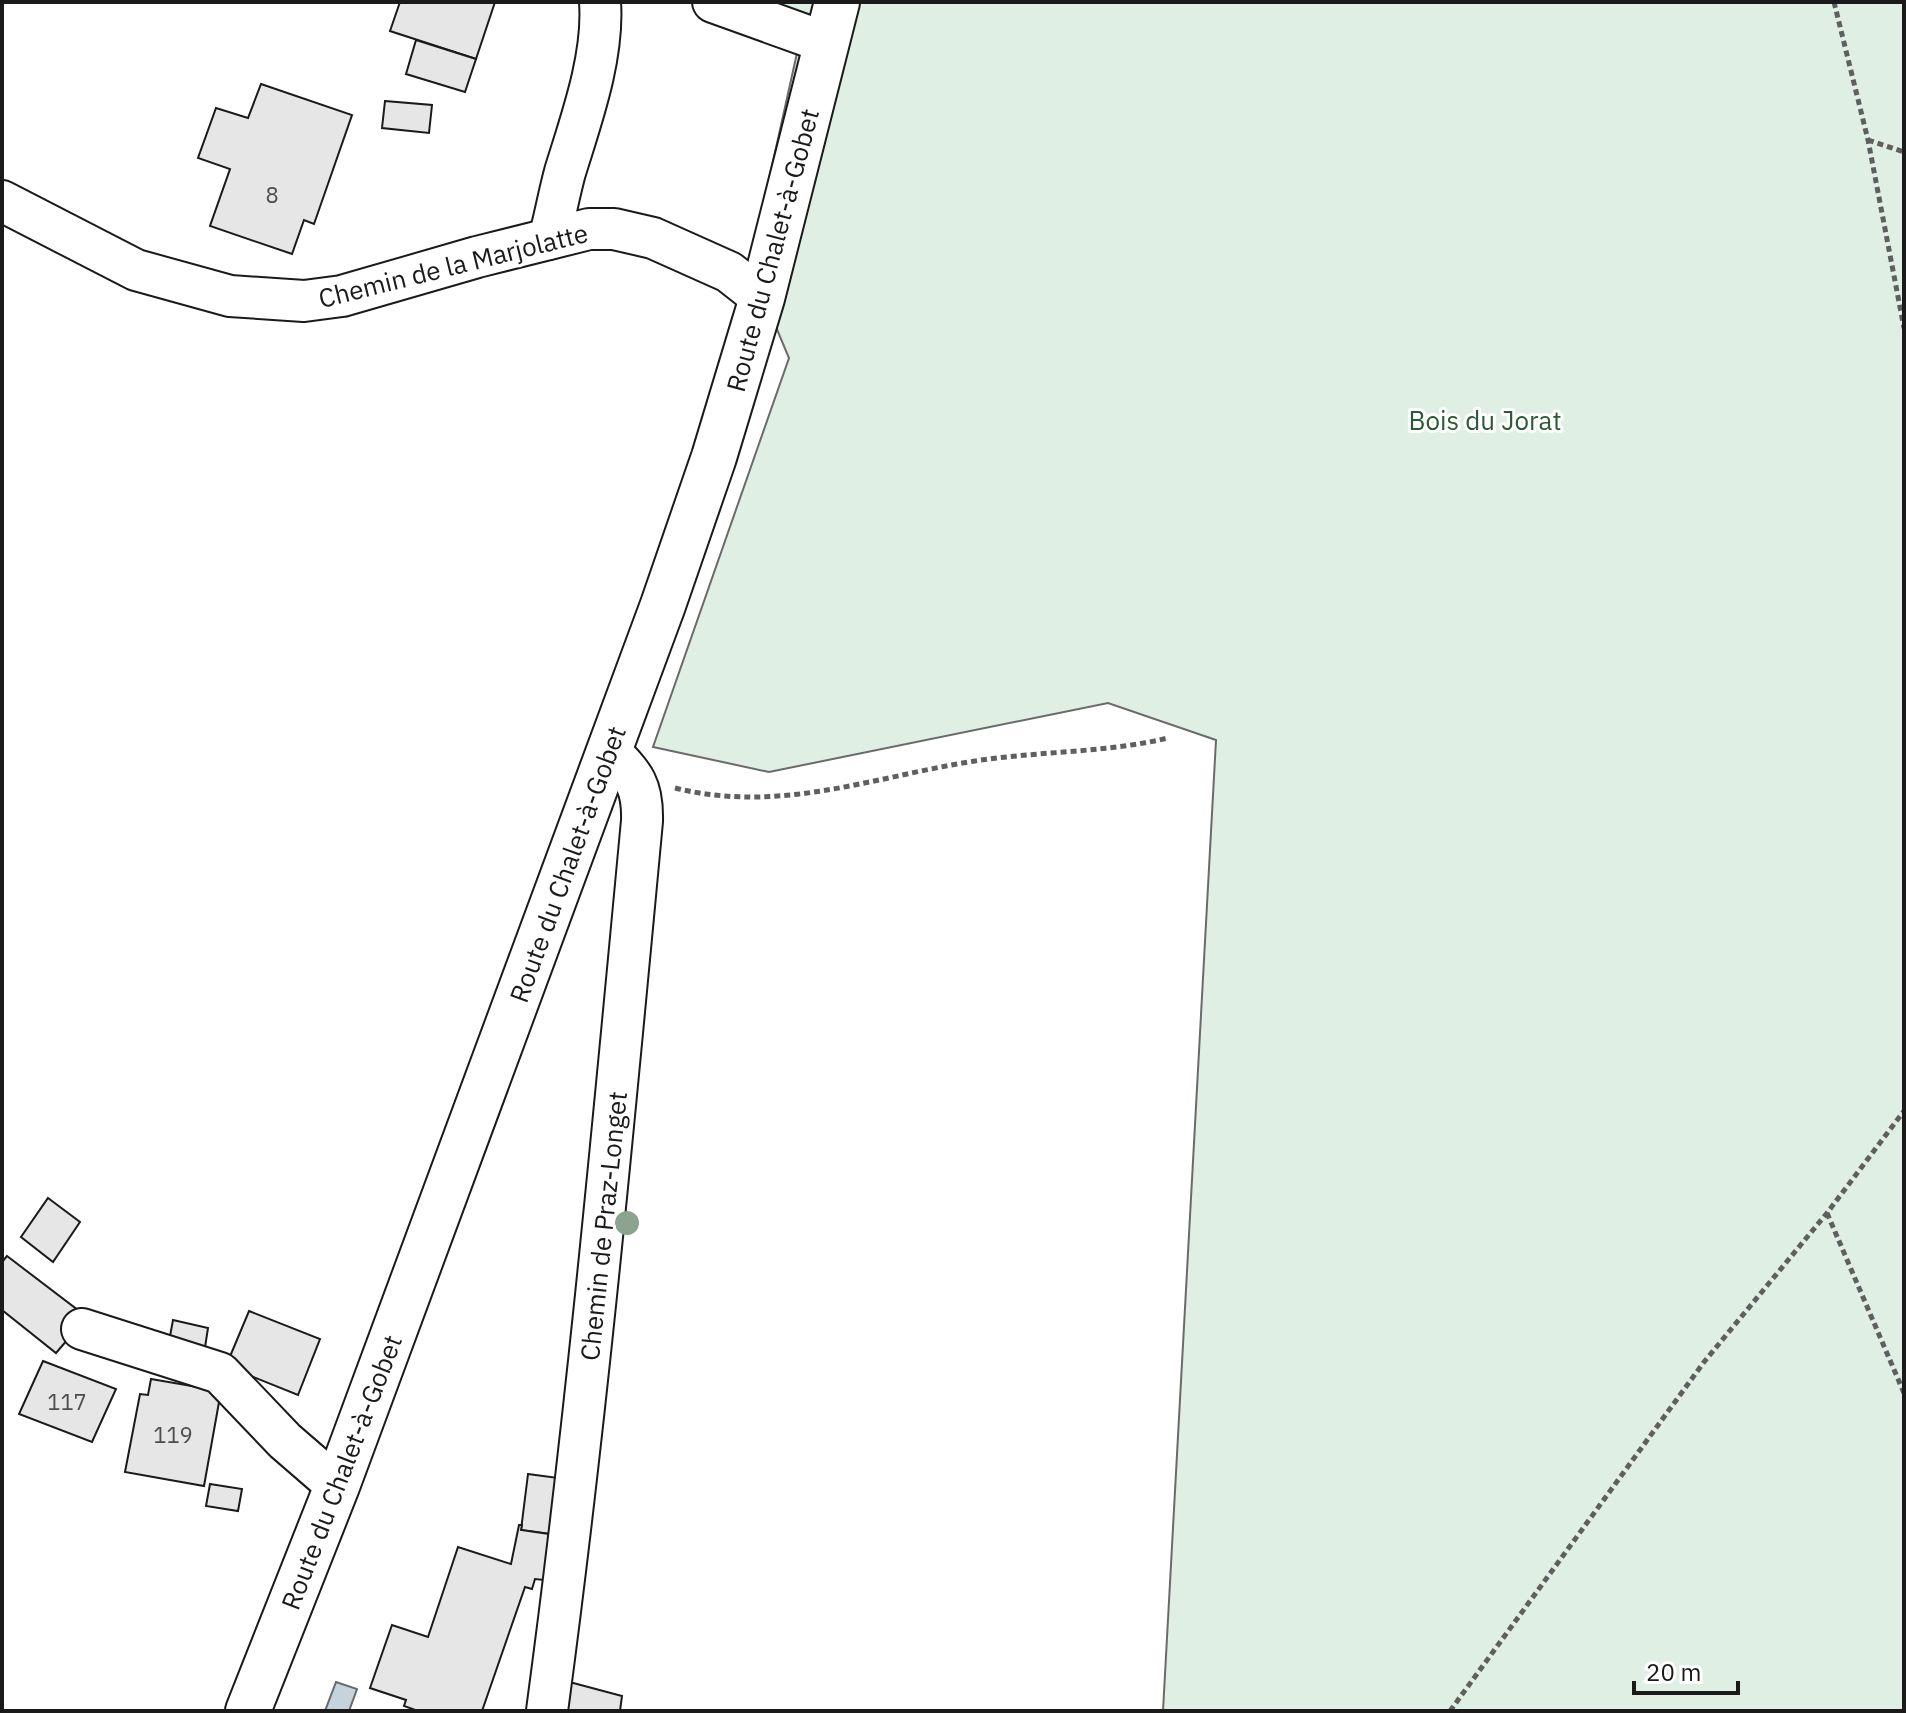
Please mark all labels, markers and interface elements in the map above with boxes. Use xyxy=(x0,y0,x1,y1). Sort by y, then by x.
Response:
street label: Route du Chalet-à-Gobet xyxy=(718,105,826,395)
house number: 8 xyxy=(265,180,279,209)
street label: Chemin de la Marjolatte xyxy=(315,215,591,315)
park label: Bois du Jorat xyxy=(1408,403,1562,437)
street label: Route du Chalet-à-Gobet xyxy=(501,721,633,1007)
street label: Chemin de Praz-Longet xyxy=(572,1090,634,1362)
street label: Route du Chalet-à-Gobet xyxy=(273,1330,409,1614)
house number: 117 xyxy=(47,1387,87,1416)
house number: 119 xyxy=(153,1420,193,1449)
scale bar xyxy=(1634,1645,1738,1695)
text: 20 m xyxy=(1646,1656,1701,1688)

